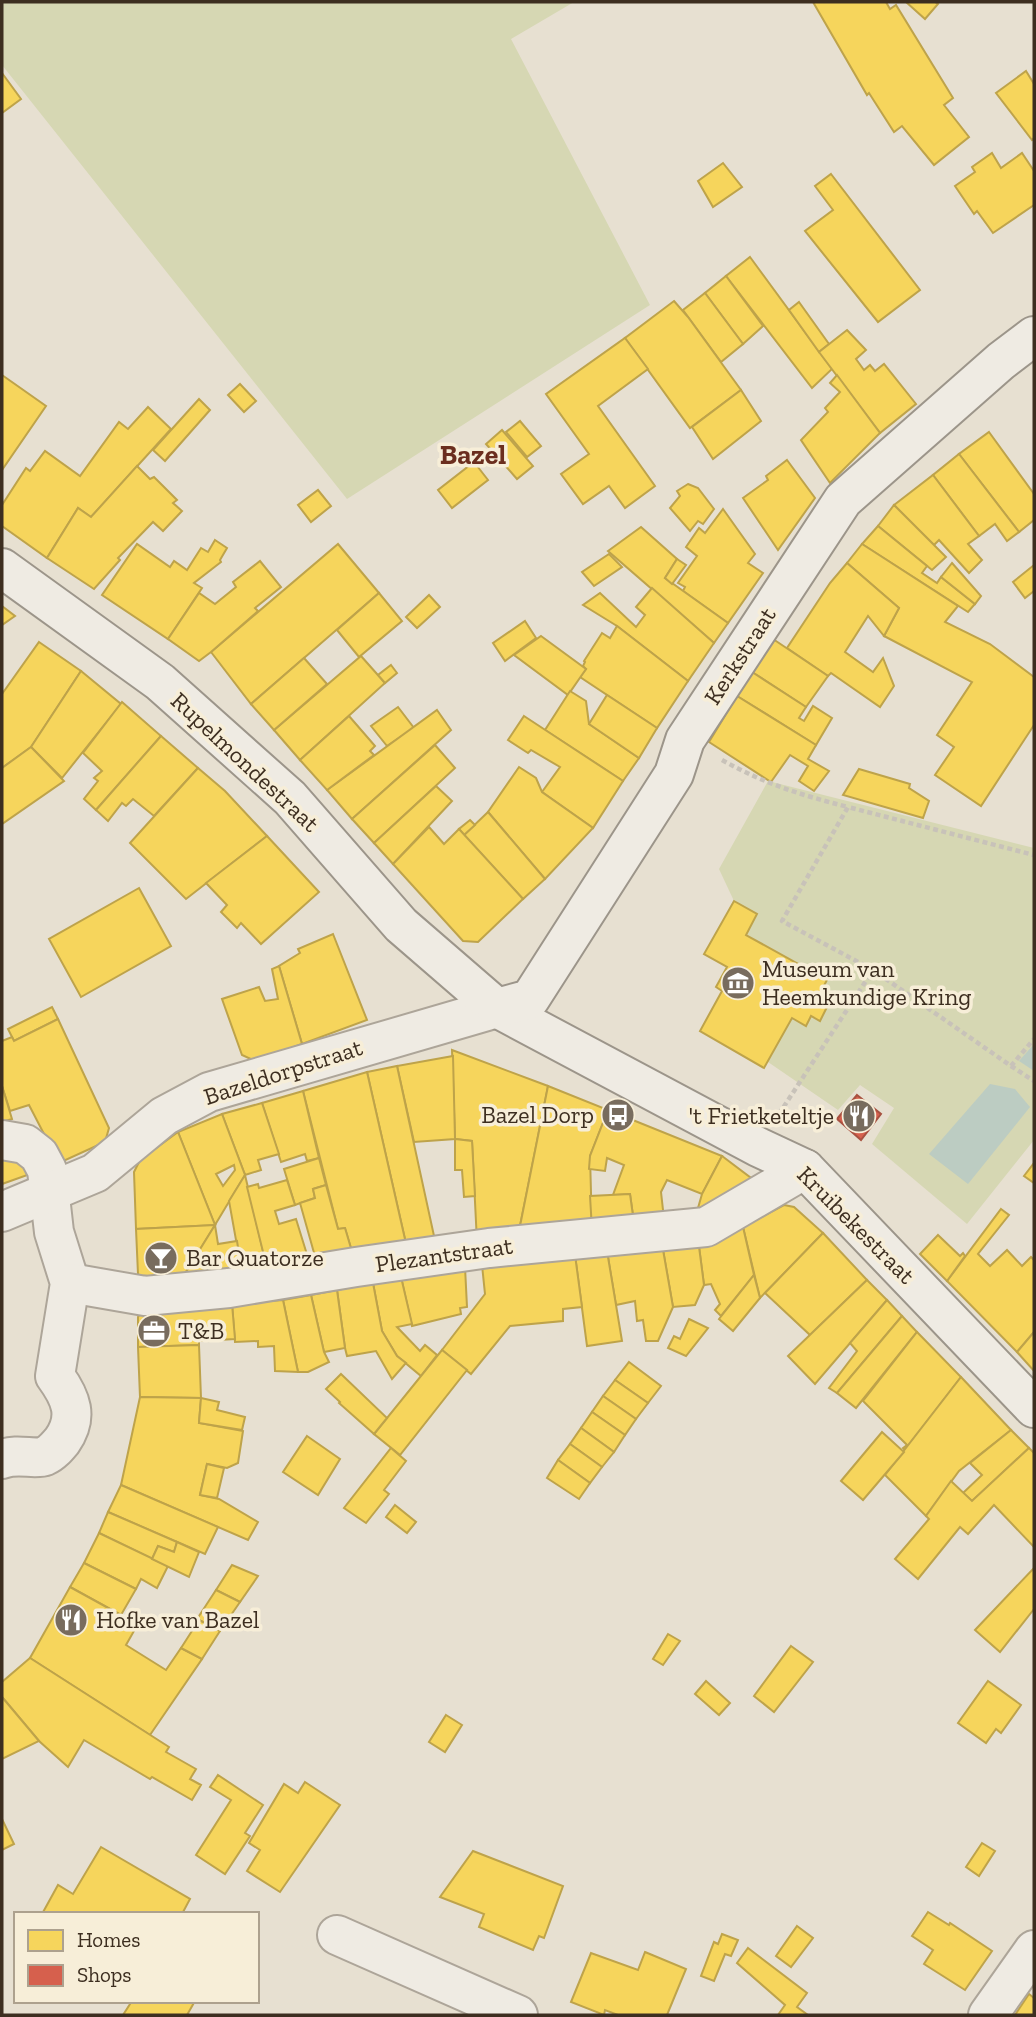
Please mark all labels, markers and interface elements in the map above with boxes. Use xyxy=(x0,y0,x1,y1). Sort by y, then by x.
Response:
district label: Bazel xyxy=(440,438,506,471)
street label: Kerkstraat xyxy=(697,602,782,710)
street label: Rupelmondestraat xyxy=(165,686,325,838)
place label: Museum van Heemkundige Kring xyxy=(762,954,971,1011)
museum icon: Museum van Heemkundige Kring xyxy=(719,964,757,1002)
street label: Bazeldorpstraat xyxy=(200,1032,366,1111)
bus stop icon: Bazel Dorp xyxy=(599,1096,637,1134)
restaurant icon: 't Frietketeltje xyxy=(840,1097,878,1135)
place label: Bazel Dorp xyxy=(481,1100,594,1129)
place label: 't Frietketeltje xyxy=(689,1101,834,1130)
street label: Kruibekestraat xyxy=(791,1160,921,1290)
street label: Plezantstraat xyxy=(373,1231,515,1278)
bar icon: Bar Quatorze xyxy=(142,1239,180,1277)
place label: Bar Quatorze xyxy=(186,1243,324,1272)
office icon: T&B xyxy=(135,1312,173,1350)
place label: T&B xyxy=(178,1316,224,1345)
restaurant icon: Hofke van Bazel xyxy=(52,1601,90,1639)
place label: Hofke van Bazel xyxy=(96,1605,259,1634)
legend xyxy=(14,1912,259,2003)
text: Homes xyxy=(77,1927,140,1952)
text: Shops xyxy=(77,1962,131,1987)

